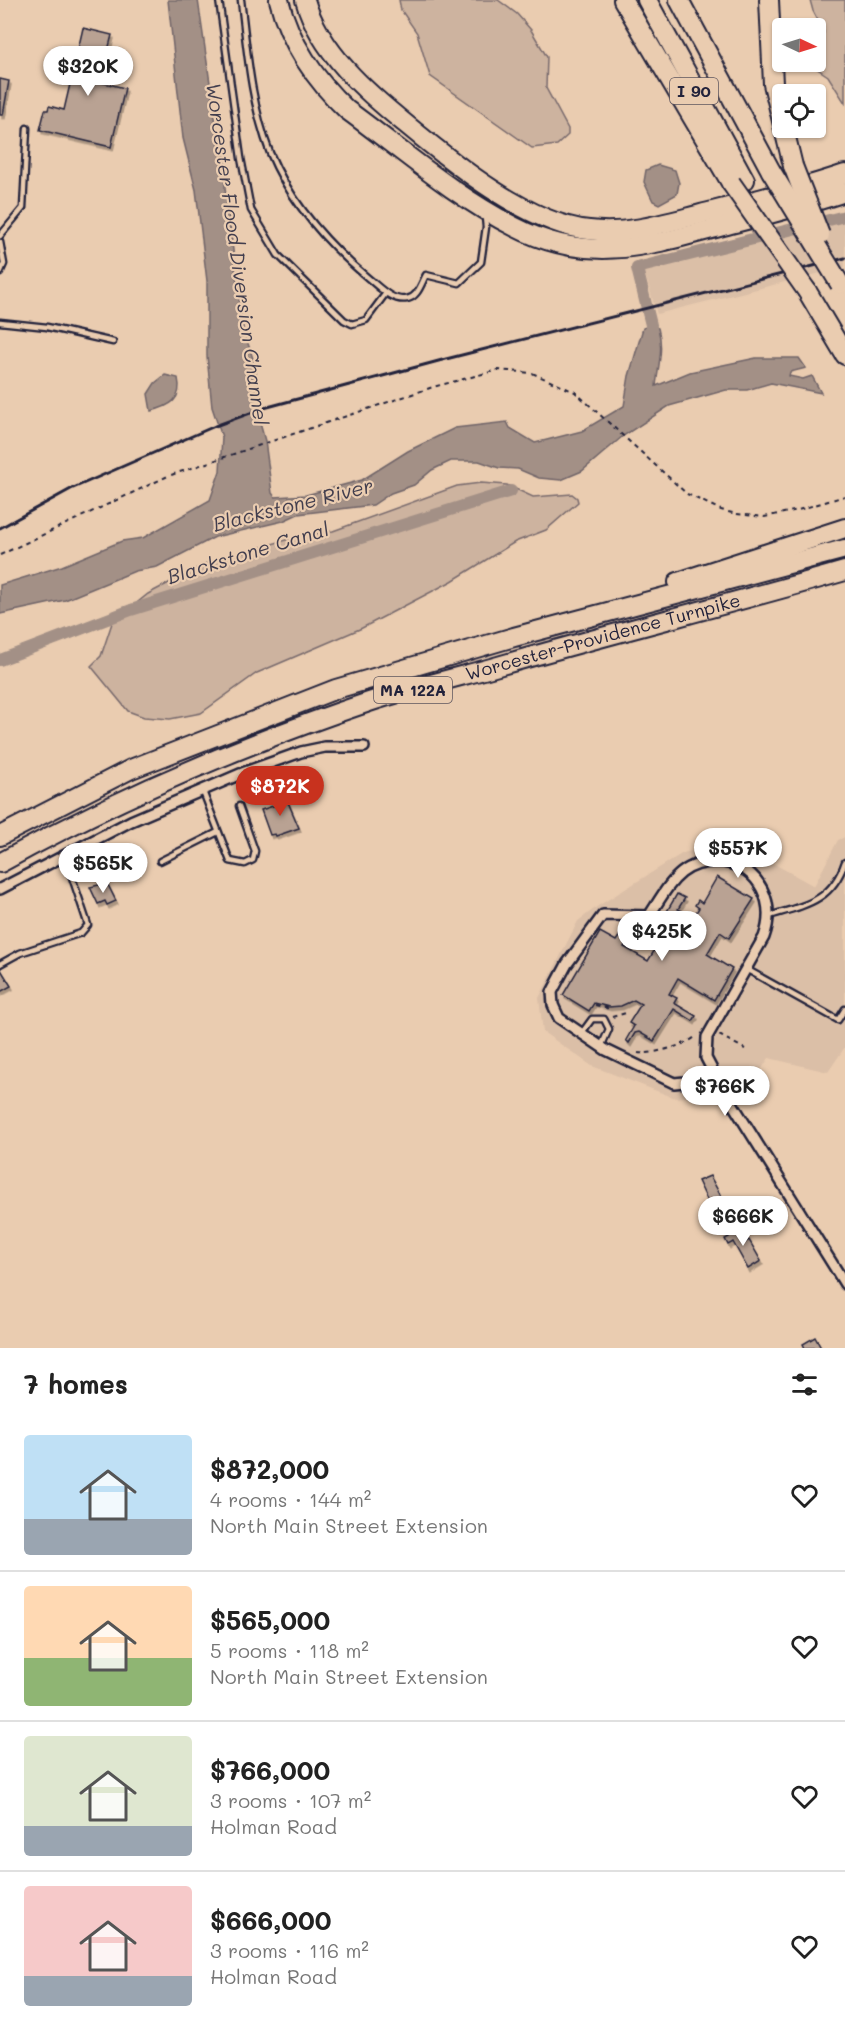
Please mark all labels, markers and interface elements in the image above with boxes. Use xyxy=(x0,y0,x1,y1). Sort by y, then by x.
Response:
north arrow xyxy=(772,18,826,72)
map controls xyxy=(772,18,826,138)
pin: $320K xyxy=(46,46,130,97)
text: $320K xyxy=(57,52,119,78)
road number: I 90 xyxy=(670,78,718,104)
water label: Worcester Flood Diversion Channel xyxy=(201,81,275,427)
button: locate xyxy=(772,84,826,138)
water label: Blackstone River xyxy=(210,472,376,537)
water label: Blackstone Canal xyxy=(164,515,332,589)
street label: Worcester-Providence Turnpike xyxy=(463,588,743,685)
road number: MA 122A xyxy=(374,677,452,703)
pin: $872K xyxy=(238,766,322,817)
text: $872K xyxy=(250,772,310,798)
pin: $557K xyxy=(696,828,780,879)
text: $557K xyxy=(708,834,768,860)
pin: $565K xyxy=(61,843,145,894)
text: $565K xyxy=(73,849,133,875)
pin: $425K xyxy=(620,911,704,962)
text: $425K xyxy=(631,917,693,943)
pin: $766K xyxy=(683,1066,767,1117)
text: $766K xyxy=(695,1072,755,1098)
pin: $666K xyxy=(701,1196,785,1247)
text: $666K xyxy=(712,1202,774,1228)
text: 7 homes xyxy=(24,1367,128,1401)
icon: filters xyxy=(788,1368,821,1401)
text: $872,000 xyxy=(210,1452,329,1486)
icon: home xyxy=(72,1459,144,1531)
icon: heart xyxy=(788,1479,821,1512)
text: 4 rooms · 144 m² xyxy=(210,1486,371,1512)
text: North Main Street Extension xyxy=(210,1512,488,1538)
text: $565,000 xyxy=(210,1603,330,1637)
icon: home xyxy=(72,1610,144,1682)
icon: heart xyxy=(788,1630,821,1663)
text: 5 rooms · 118 m² xyxy=(210,1637,369,1663)
text: North Main Street Extension xyxy=(210,1663,488,1689)
text: $766,000 xyxy=(210,1753,330,1787)
icon: home xyxy=(72,1760,144,1832)
icon: heart xyxy=(788,1780,821,1813)
text: 3 rooms · 107 m² xyxy=(210,1787,371,1813)
text: Holman Road xyxy=(210,1813,337,1839)
text: $666,000 xyxy=(210,1903,331,1937)
icon: home xyxy=(72,1910,144,1982)
icon: heart xyxy=(788,1930,821,1963)
text: 3 rooms · 116 m² xyxy=(210,1937,369,1963)
text: Holman Road xyxy=(210,1963,337,1989)

